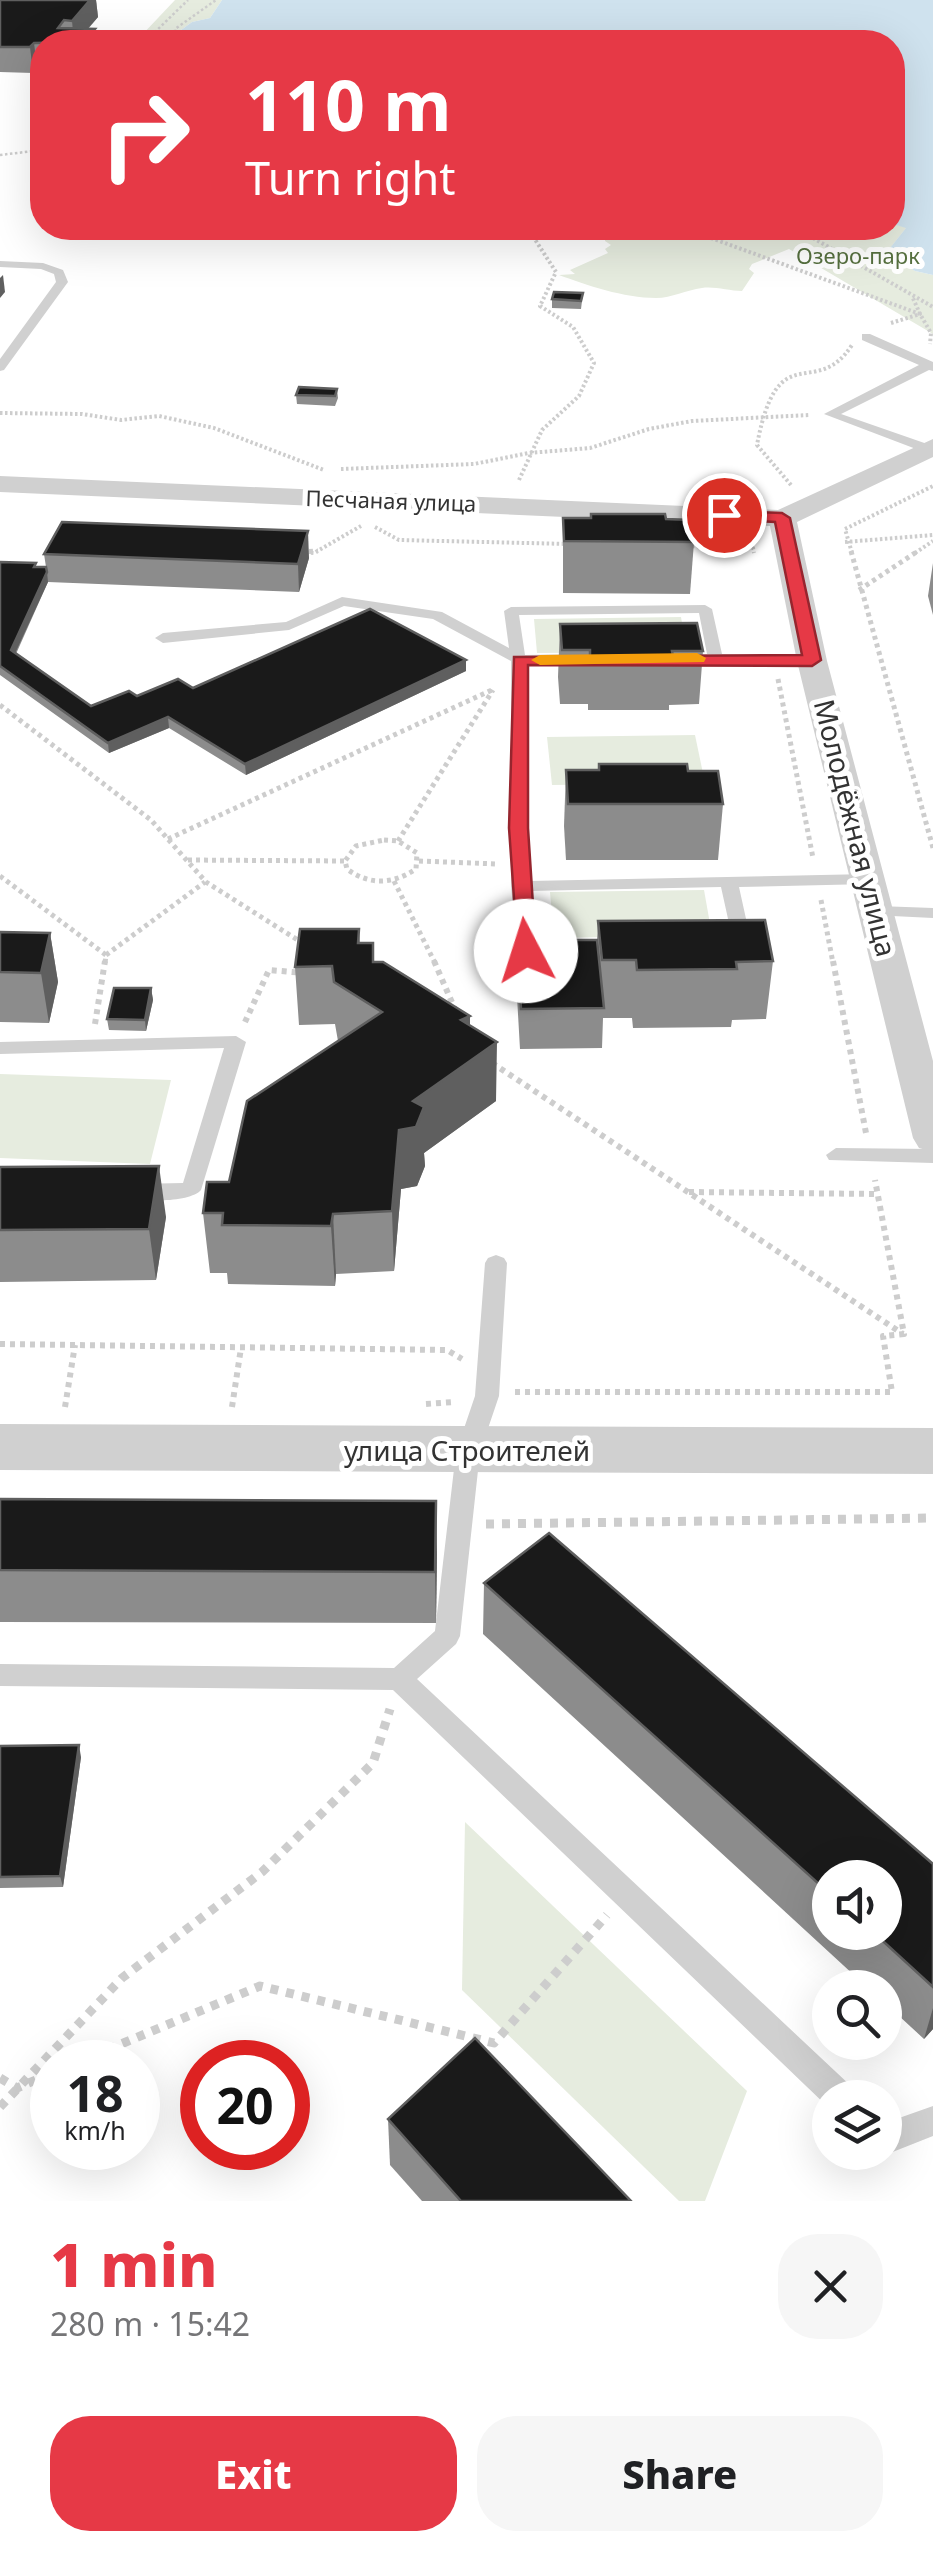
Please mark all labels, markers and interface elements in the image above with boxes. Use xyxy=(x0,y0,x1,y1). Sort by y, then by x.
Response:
text: 110 m xyxy=(245,56,452,152)
icon: right xyxy=(80,70,210,200)
text: Turn right xyxy=(245,147,456,208)
park label: Озеро-парк xyxy=(796,240,920,270)
pin xyxy=(682,473,767,558)
street label: Песчаная улица xyxy=(305,482,477,518)
icon: arrive xyxy=(697,488,752,543)
street label: Молодёжная улица xyxy=(806,695,906,960)
position arrow xyxy=(474,899,578,1003)
street label: улица Строителей xyxy=(344,1431,590,1469)
map controls xyxy=(812,1860,902,2170)
button: sound xyxy=(812,1860,902,1950)
button: search xyxy=(812,1970,902,2060)
speed limit sign: 20 xyxy=(180,2040,310,2170)
text: 18 xyxy=(66,2059,124,2127)
button: layers xyxy=(812,2080,902,2170)
text: km/h xyxy=(64,2113,126,2147)
text: 1 min xyxy=(50,2223,218,2305)
button: close xyxy=(778,2234,883,2339)
text: 280 m · 15:42 xyxy=(50,2302,250,2345)
button: Exit xyxy=(50,2416,457,2531)
button: Share xyxy=(477,2416,883,2531)

